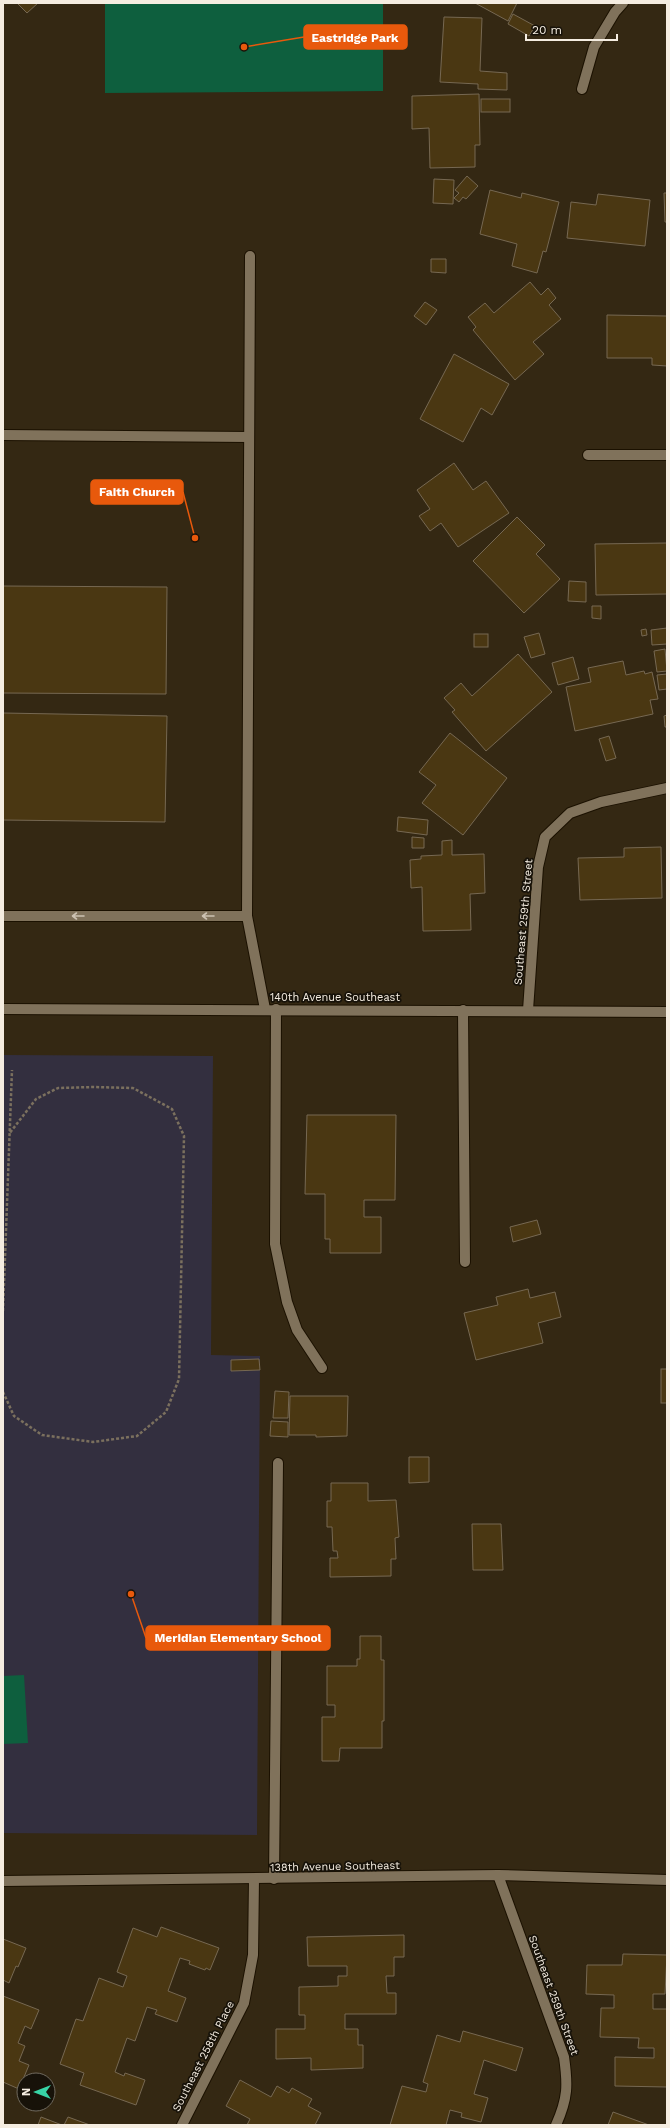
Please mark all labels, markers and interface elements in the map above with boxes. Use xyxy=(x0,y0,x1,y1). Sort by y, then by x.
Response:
scale bar xyxy=(526,16,617,42)
text: 20 m xyxy=(532,23,562,37)
callout: Eastridge Park xyxy=(304,25,407,49)
text: Eastridge Park xyxy=(311,31,399,45)
callout: Faith Church xyxy=(91,480,183,504)
text: Faith Church xyxy=(99,485,175,499)
street label: Southeast 259th Street xyxy=(512,858,536,986)
one-way arrow xyxy=(72,912,85,920)
one-way arrow xyxy=(202,912,215,920)
street label: 140th Avenue Southeast xyxy=(270,991,400,1004)
callout: Meridian Elementary School xyxy=(146,1626,330,1650)
text: Meridian Elementary School xyxy=(154,1631,322,1645)
street label: 138th Avenue Southeast xyxy=(270,1859,400,1874)
street label: Southeast 259th Street xyxy=(526,1934,581,2057)
street label: Southeast 258th Place xyxy=(170,1999,237,2114)
north arrow xyxy=(16,2072,56,2112)
text: N xyxy=(20,2088,33,2096)

